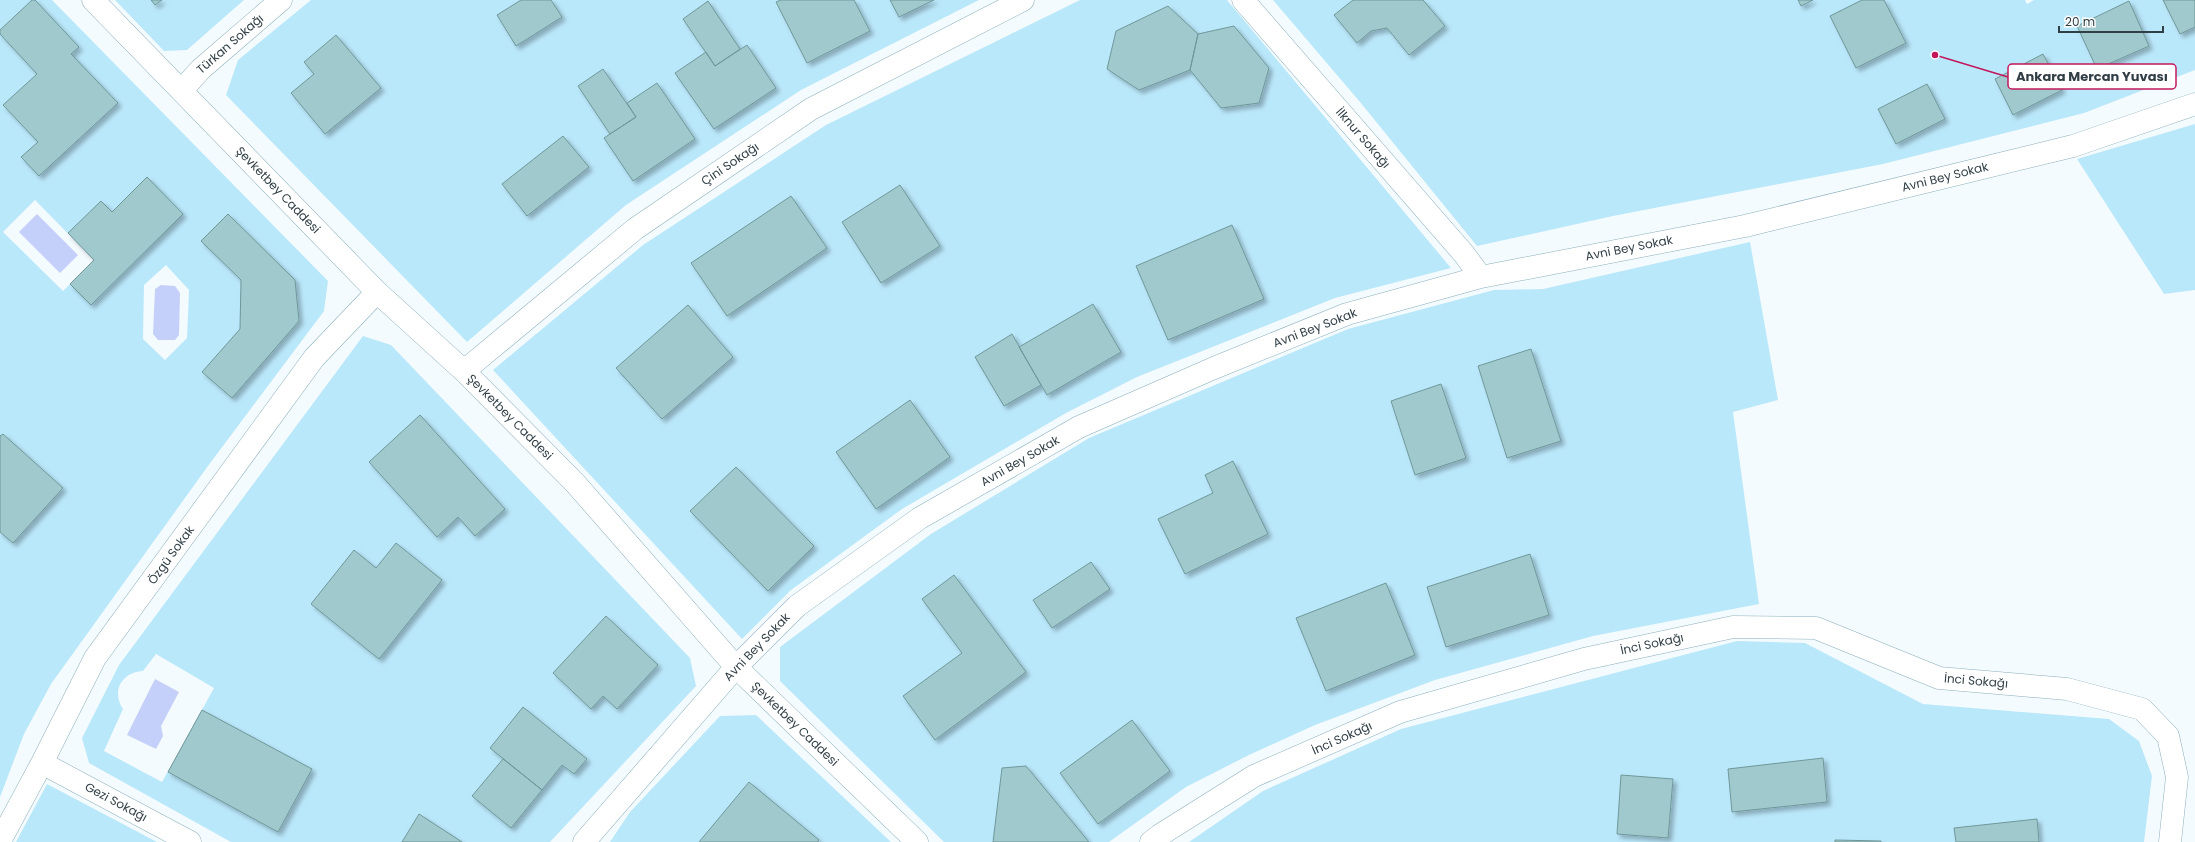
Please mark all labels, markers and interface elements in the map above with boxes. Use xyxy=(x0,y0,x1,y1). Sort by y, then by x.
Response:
scale bar xyxy=(2059,8,2163,34)
street label: Türkan Sokağı xyxy=(192,10,267,78)
text: 20 m xyxy=(2065,13,2095,30)
callout: Ankara Mercan Yuvası xyxy=(2008,64,2176,89)
text: Ankara Mercan Yuvası xyxy=(2016,67,2168,86)
street label: İlknur Sokağı xyxy=(1332,104,1394,172)
street label: Çini Sokağı xyxy=(698,138,762,189)
street label: Şevketbey Caddesi xyxy=(232,142,324,237)
street label: Avni Bey Sokak xyxy=(1900,157,1991,195)
street label: Avni Bey Sokak xyxy=(1584,231,1675,264)
street label: Avni Bey Sokak xyxy=(1270,303,1360,351)
street label: Şevketbey Caddesi xyxy=(464,370,557,463)
street label: Avni Bey Sokak xyxy=(977,431,1063,490)
street label: Özgü Sokak xyxy=(143,521,198,588)
street label: Avni Bey Sokak xyxy=(720,608,794,684)
street label: İnci Sokağı xyxy=(1619,629,1685,658)
street label: İnci Sokağı xyxy=(1943,669,2009,692)
street label: Şevketbey Caddesi xyxy=(748,678,843,770)
street label: İnci Sokağı xyxy=(1309,717,1375,758)
street label: Gezi Sokağı xyxy=(82,778,150,825)

